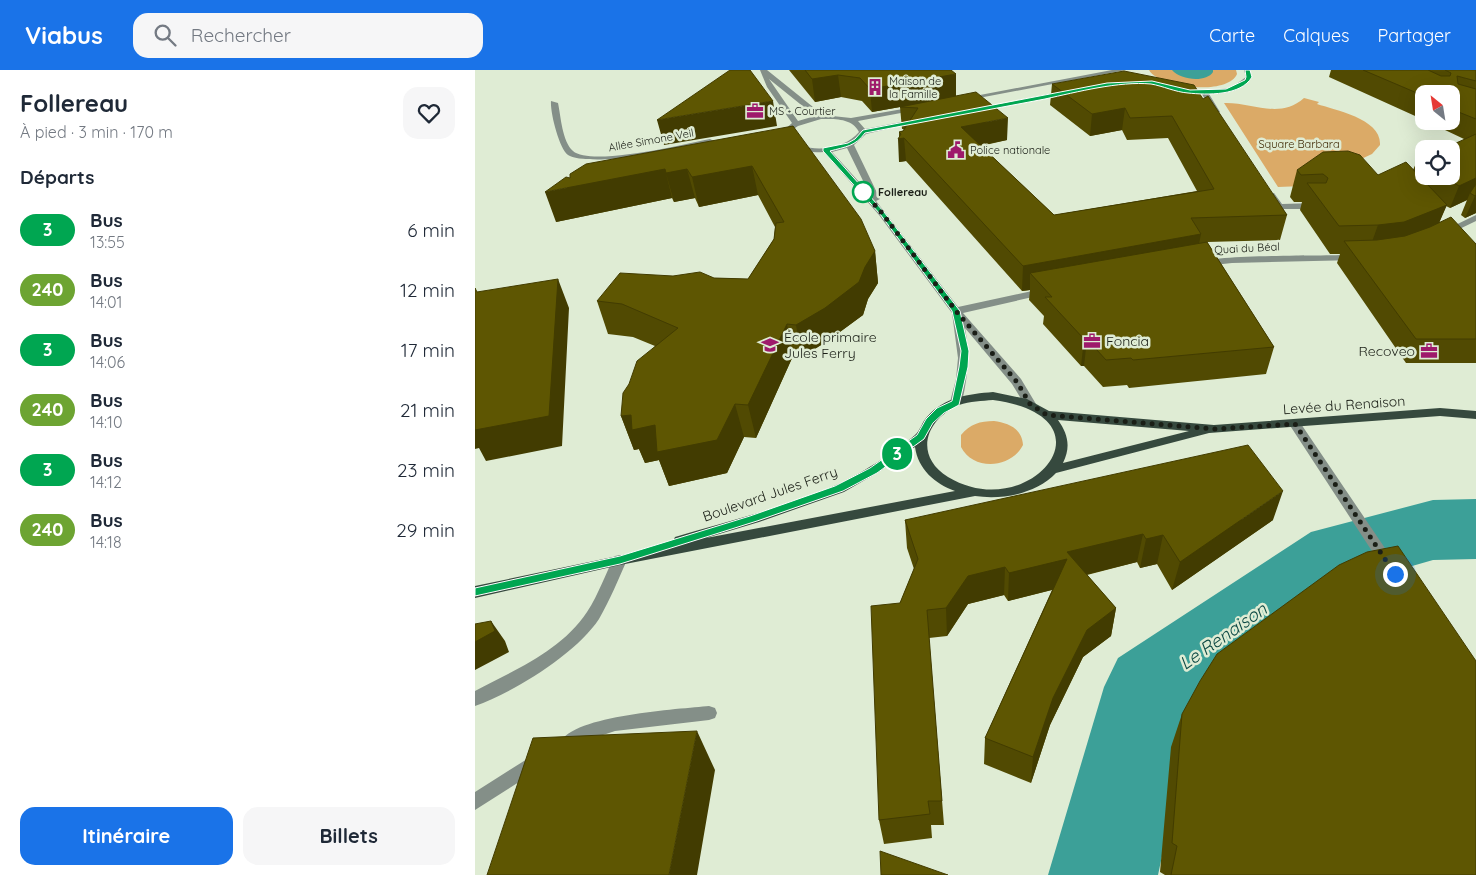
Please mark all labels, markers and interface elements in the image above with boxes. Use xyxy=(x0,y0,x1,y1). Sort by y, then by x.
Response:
search box xyxy=(133,13,483,58)
text: Viabus xyxy=(25,20,103,50)
icon: search xyxy=(151,21,179,49)
text: Rechercher xyxy=(191,23,291,47)
text: Carte xyxy=(1209,24,1255,47)
text: Calques xyxy=(1283,24,1350,47)
text: Partager xyxy=(1378,24,1451,47)
place label: Maison de la Famille xyxy=(889,74,941,101)
building icon: Maison de la Famille xyxy=(865,77,885,97)
north arrow xyxy=(1415,85,1460,130)
map controls xyxy=(1415,85,1460,185)
button: heart xyxy=(403,87,455,139)
text: Follereau xyxy=(20,88,128,118)
office icon: MS - Courtier xyxy=(745,101,765,121)
place label: MS - Courtier xyxy=(769,104,836,118)
text: À pied · 3 min · 170 m xyxy=(20,122,173,142)
street label: Allée Simone Veil xyxy=(607,126,695,154)
park label: Square Barbara xyxy=(1258,137,1340,151)
public building icon: Police nationale xyxy=(946,140,966,160)
button: locate xyxy=(1415,140,1460,185)
place label: Police nationale xyxy=(970,143,1050,157)
text: Départs xyxy=(20,165,94,189)
marker: Follereau xyxy=(852,181,874,203)
place label: Follereau xyxy=(878,185,928,199)
text: Bus xyxy=(90,208,123,232)
text: 3 xyxy=(43,218,52,241)
text: 6 min xyxy=(407,218,455,242)
text: 13:55 xyxy=(90,232,125,252)
street label: Quai du Béal xyxy=(1214,239,1280,257)
text: Bus xyxy=(90,268,123,292)
text: 240 xyxy=(32,278,63,301)
text: 12 min xyxy=(400,278,455,302)
text: 14:01 xyxy=(90,292,123,312)
text: Bus xyxy=(90,328,123,352)
place label: École primaire Jules Ferry xyxy=(784,328,877,362)
office icon: Foncia xyxy=(1082,331,1102,351)
place label: Foncia xyxy=(1106,332,1149,350)
school or university icon: École primaire Jules Ferry xyxy=(760,335,780,355)
text: 3 xyxy=(43,338,52,361)
text: 17 min xyxy=(401,338,455,362)
office icon: Recoveo xyxy=(1419,341,1439,361)
place label: Recoveo xyxy=(1358,342,1415,360)
text: 14:06 xyxy=(90,352,125,372)
text: Bus xyxy=(90,388,123,412)
street label: Levée du Renaison xyxy=(1282,392,1406,418)
text: 240 xyxy=(32,398,63,421)
text: 21 min xyxy=(400,398,455,422)
text: 14:10 xyxy=(90,412,123,432)
line badge: 3 xyxy=(881,438,913,470)
text: 3 xyxy=(892,442,902,465)
text: Bus xyxy=(90,448,123,472)
text: 3 xyxy=(43,458,52,481)
text: 23 min xyxy=(397,458,455,482)
street label: Boulevard Jules Ferry xyxy=(700,462,840,526)
text: 14:12 xyxy=(90,472,122,492)
text: Bus xyxy=(90,508,123,532)
text: 240 xyxy=(32,518,63,541)
text: 29 min xyxy=(396,518,455,542)
text: 14:18 xyxy=(90,532,122,552)
your location xyxy=(1383,562,1408,587)
water label: Le Renaison xyxy=(1175,597,1272,675)
button: Itinéraire xyxy=(20,807,233,865)
button: Billets xyxy=(243,807,455,865)

